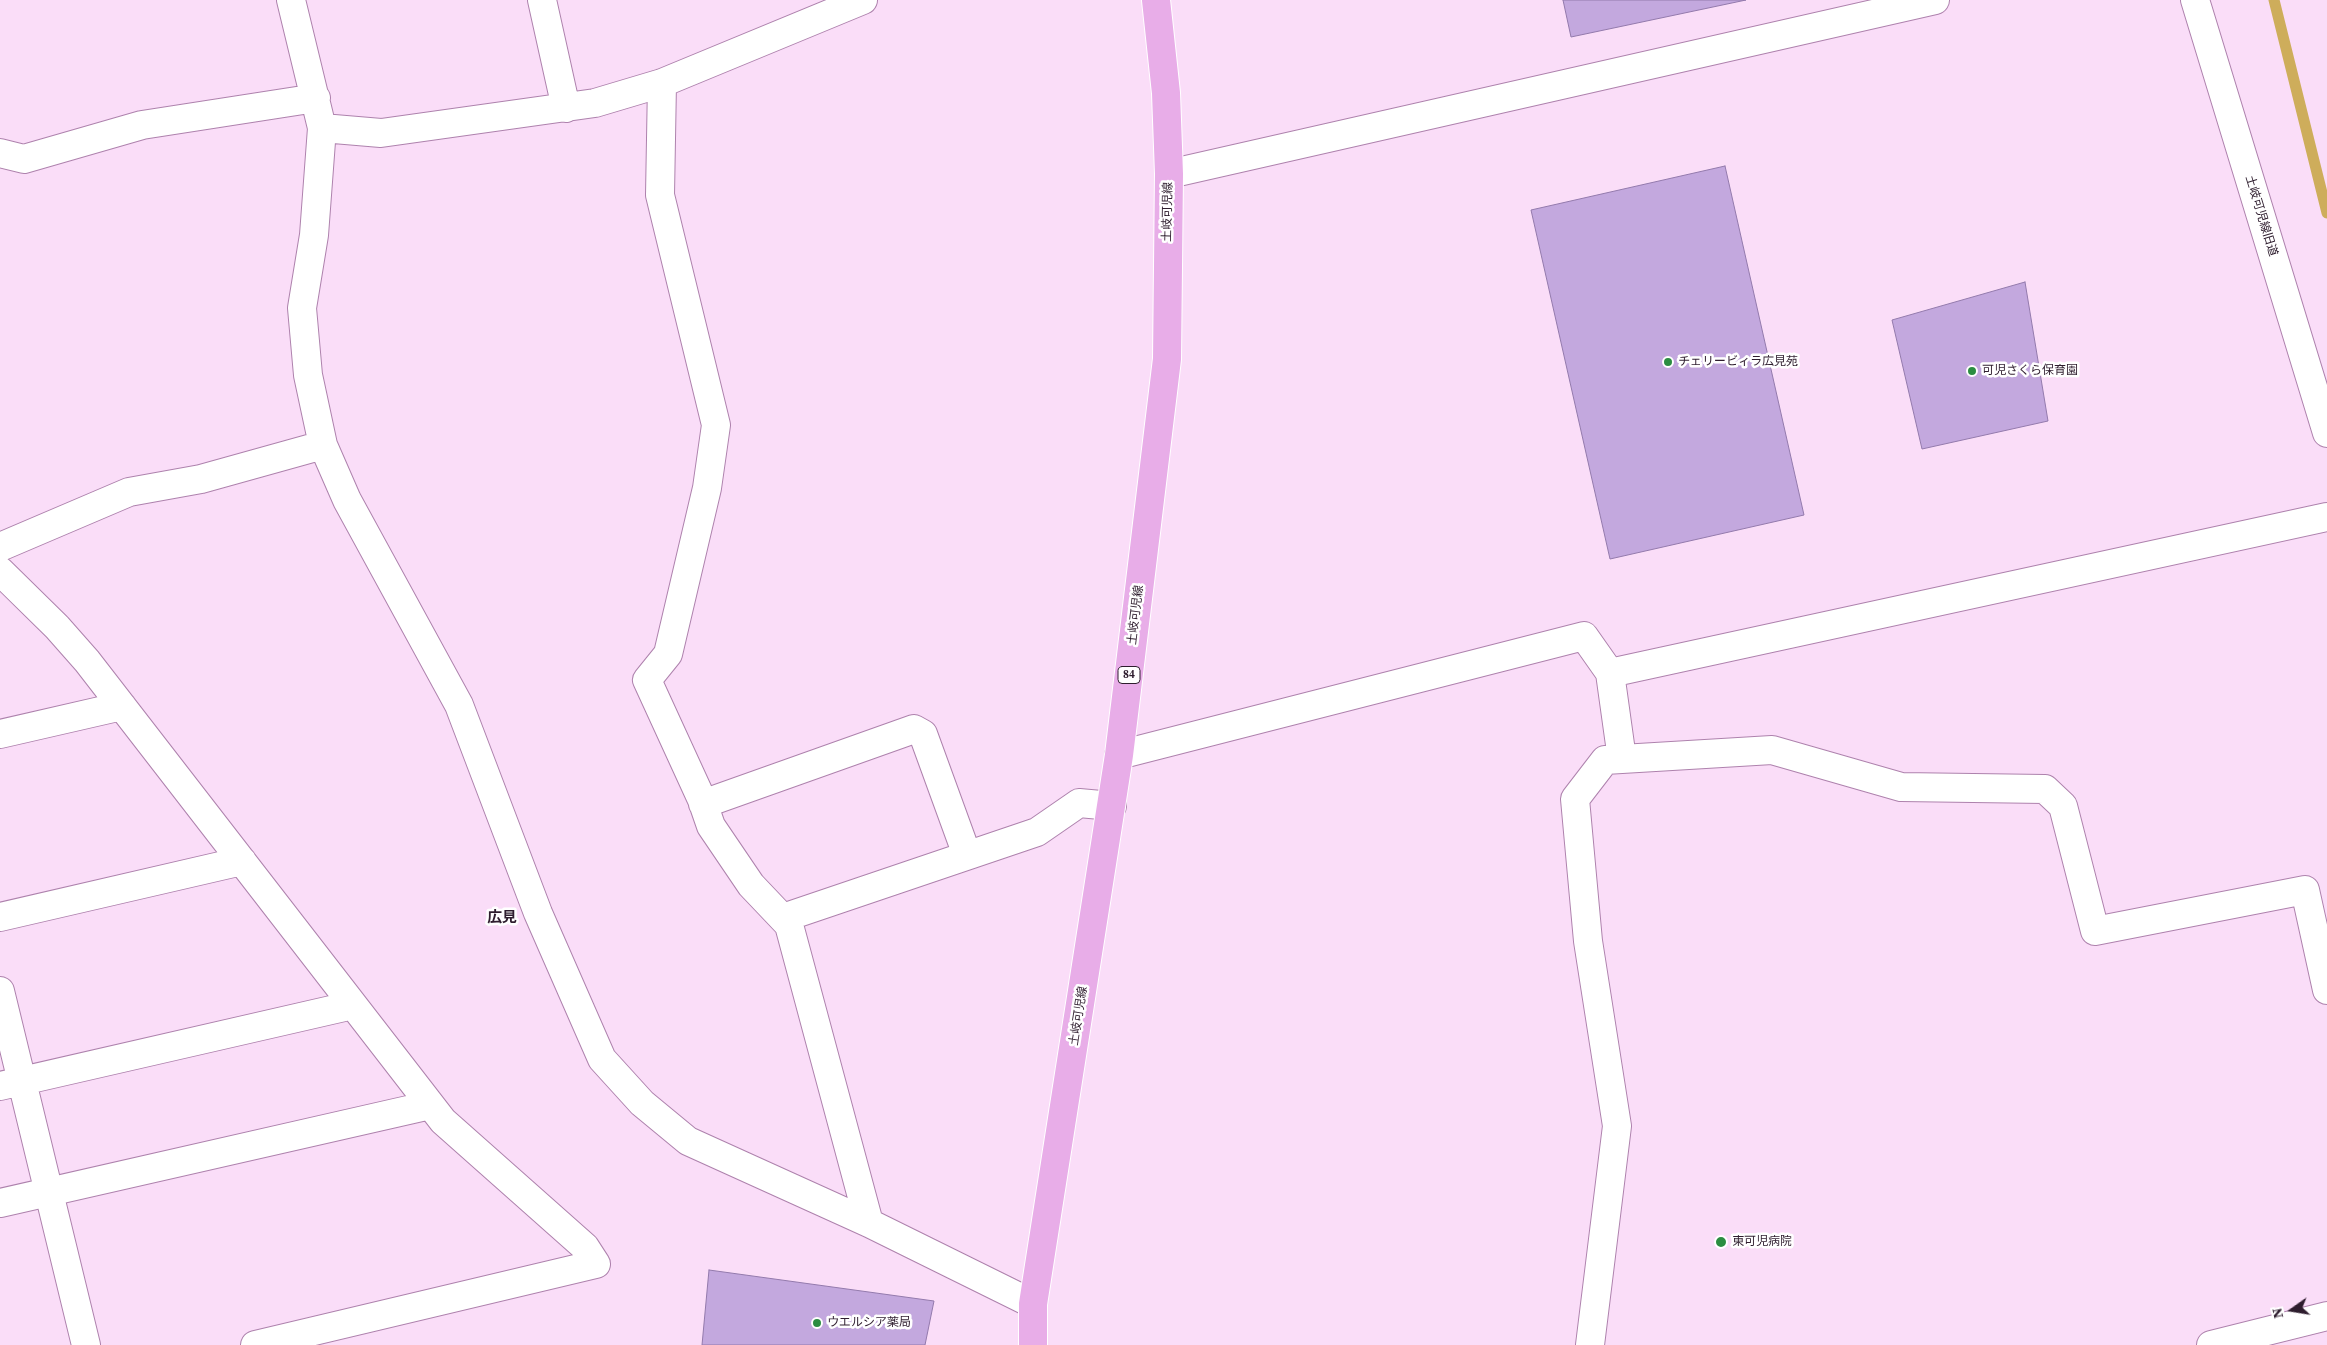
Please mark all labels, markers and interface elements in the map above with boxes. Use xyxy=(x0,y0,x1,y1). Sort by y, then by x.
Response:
street label: 土岐可児線旧道 xyxy=(2242,174,2280,258)
street label: 土岐可児線 xyxy=(1160,182,1176,242)
place label: チェリービィラ広見苑 xyxy=(1678,355,1798,369)
marker: チェリービィラ広見苑 xyxy=(1662,356,1674,368)
place label: 可児さくら保育園 xyxy=(1982,364,2078,378)
marker: 可児さくら保育園 xyxy=(1966,365,1978,377)
street label: 土岐可児線 xyxy=(1125,584,1147,646)
road number: 84 xyxy=(1118,666,1140,684)
district label: 広見 xyxy=(487,909,517,927)
street label: 土岐可児線 xyxy=(1067,985,1091,1047)
marker: 東可児病院 xyxy=(1714,1235,1728,1249)
place label: 東可児病院 xyxy=(1732,1235,1792,1249)
north arrow xyxy=(2267,1285,2317,1335)
text: N xyxy=(2266,1306,2288,1321)
place label: ウエルシア薬局 xyxy=(827,1316,911,1330)
marker: ウエルシア薬局 xyxy=(811,1317,823,1329)

